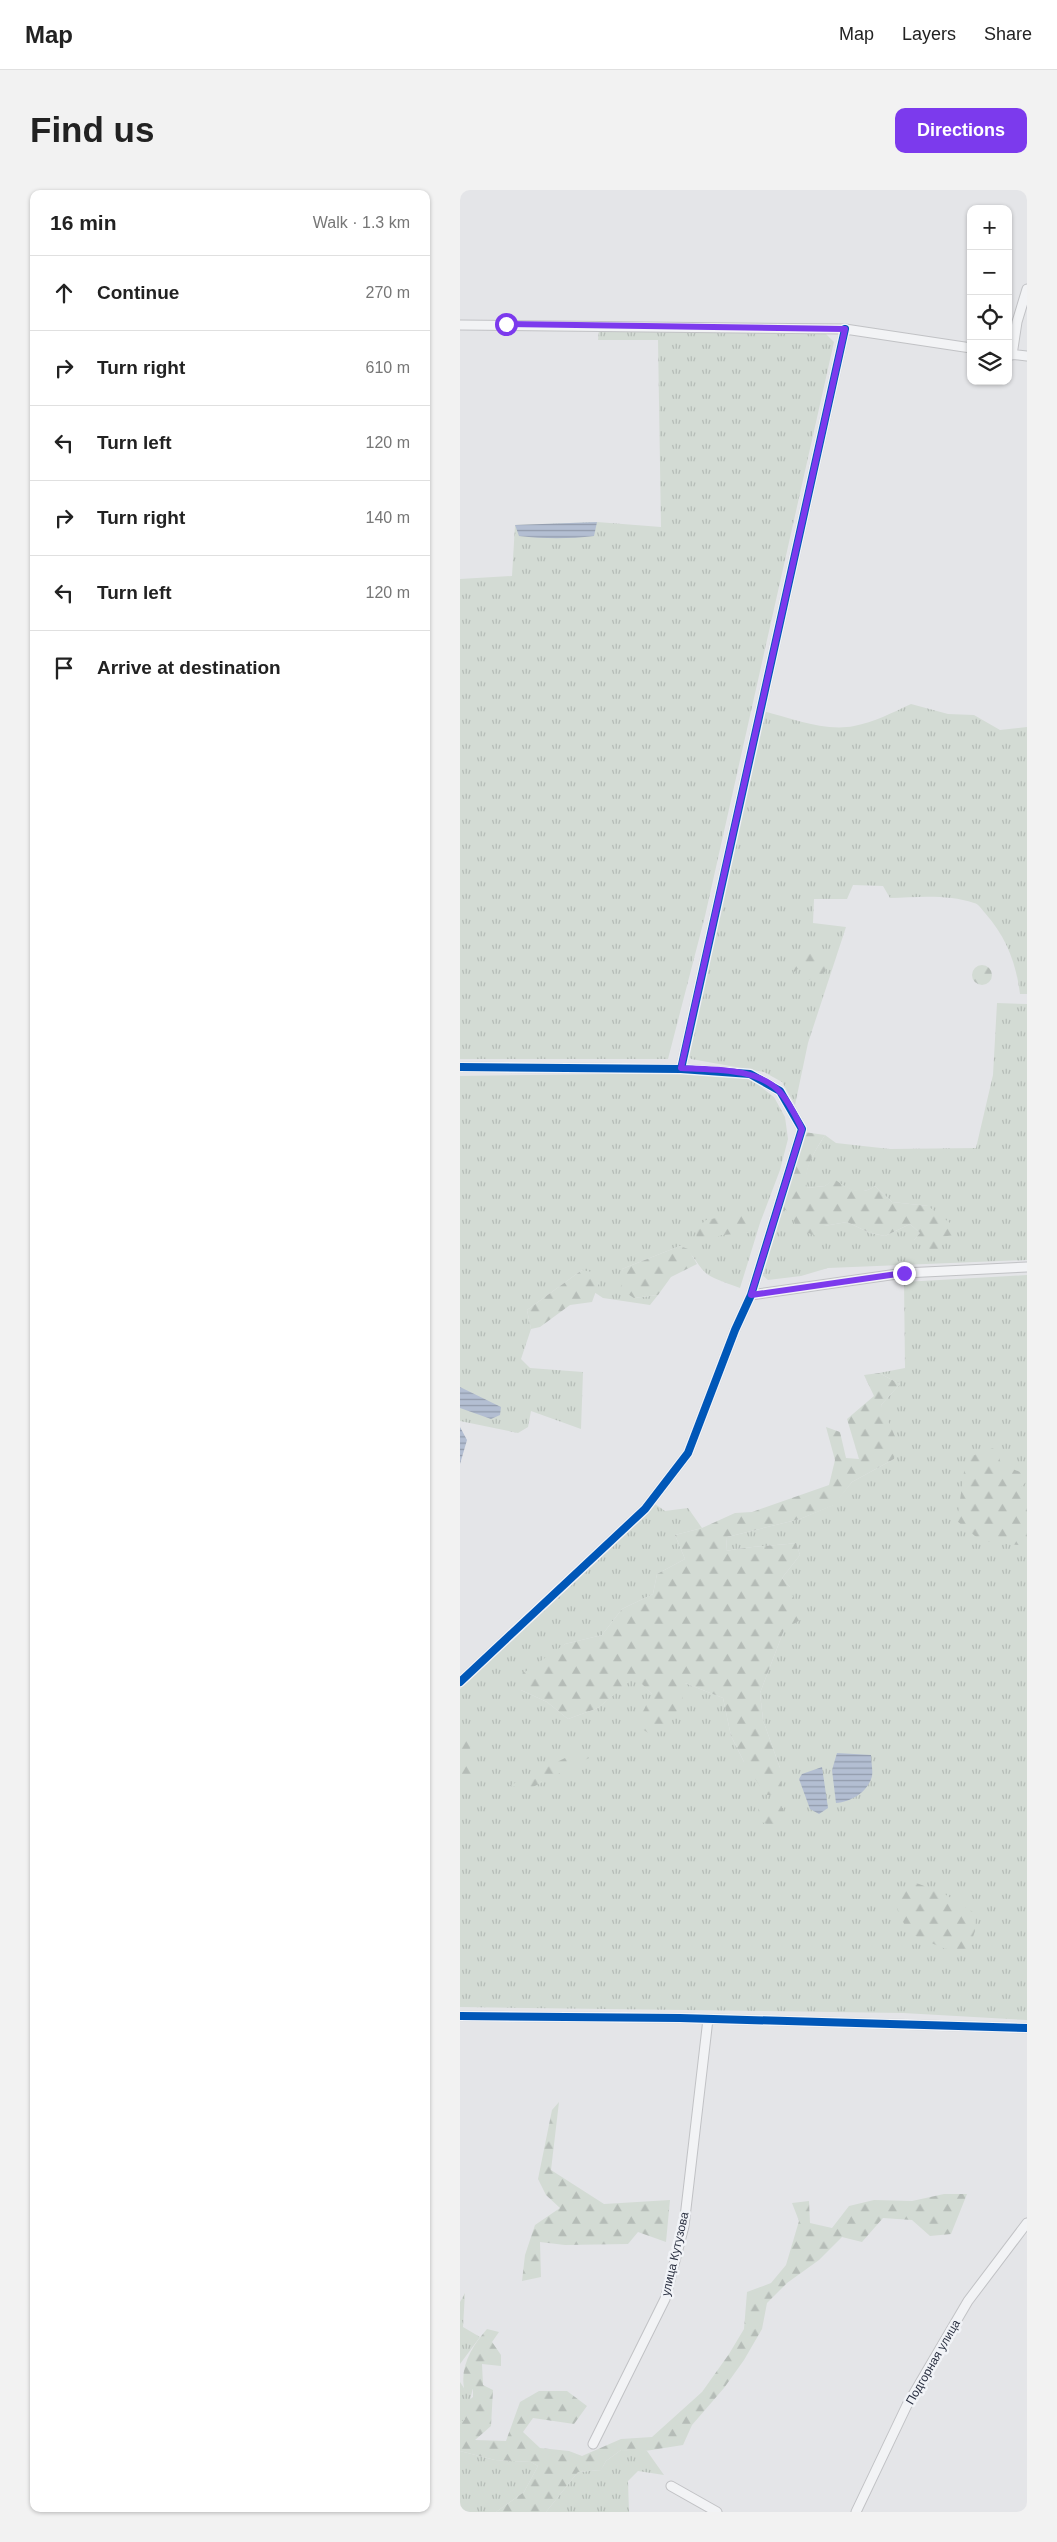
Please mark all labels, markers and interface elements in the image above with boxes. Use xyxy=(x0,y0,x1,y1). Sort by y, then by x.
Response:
text: Map xyxy=(25,21,73,48)
text: Map xyxy=(839,24,874,44)
text: Layers xyxy=(902,24,956,44)
text: Share xyxy=(984,24,1032,44)
button: Directions xyxy=(895,108,1027,153)
text: Find us xyxy=(30,110,154,149)
map controls xyxy=(967,205,1012,385)
button: + xyxy=(967,205,1012,250)
text: 16 min xyxy=(50,211,117,234)
text: Walk · 1.3 km xyxy=(313,214,410,231)
button: − xyxy=(967,250,1012,295)
icon: ahead xyxy=(50,279,78,307)
text: Continue xyxy=(97,282,179,303)
text: 270 m xyxy=(366,284,410,301)
button: locate xyxy=(967,295,1012,340)
route start xyxy=(495,313,518,336)
button: layers xyxy=(967,340,1012,385)
icon: right xyxy=(50,354,78,382)
text: Turn right xyxy=(97,357,185,378)
text: 610 m xyxy=(366,359,410,376)
icon: left xyxy=(50,429,78,457)
text: Turn left xyxy=(97,432,172,453)
text: 120 m xyxy=(366,434,410,451)
icon: right xyxy=(50,504,78,532)
text: Turn right xyxy=(97,507,185,528)
text: 140 m xyxy=(366,509,410,526)
icon: left xyxy=(50,579,78,607)
text: Turn left xyxy=(97,582,172,603)
text: 120 m xyxy=(366,584,410,601)
icon: arrive xyxy=(50,654,78,682)
text: Arrive at destination xyxy=(97,657,281,678)
route end xyxy=(893,1262,916,1285)
street label: улица Кутузова xyxy=(659,2210,692,2297)
street label: Подгорная улица xyxy=(903,2317,963,2407)

